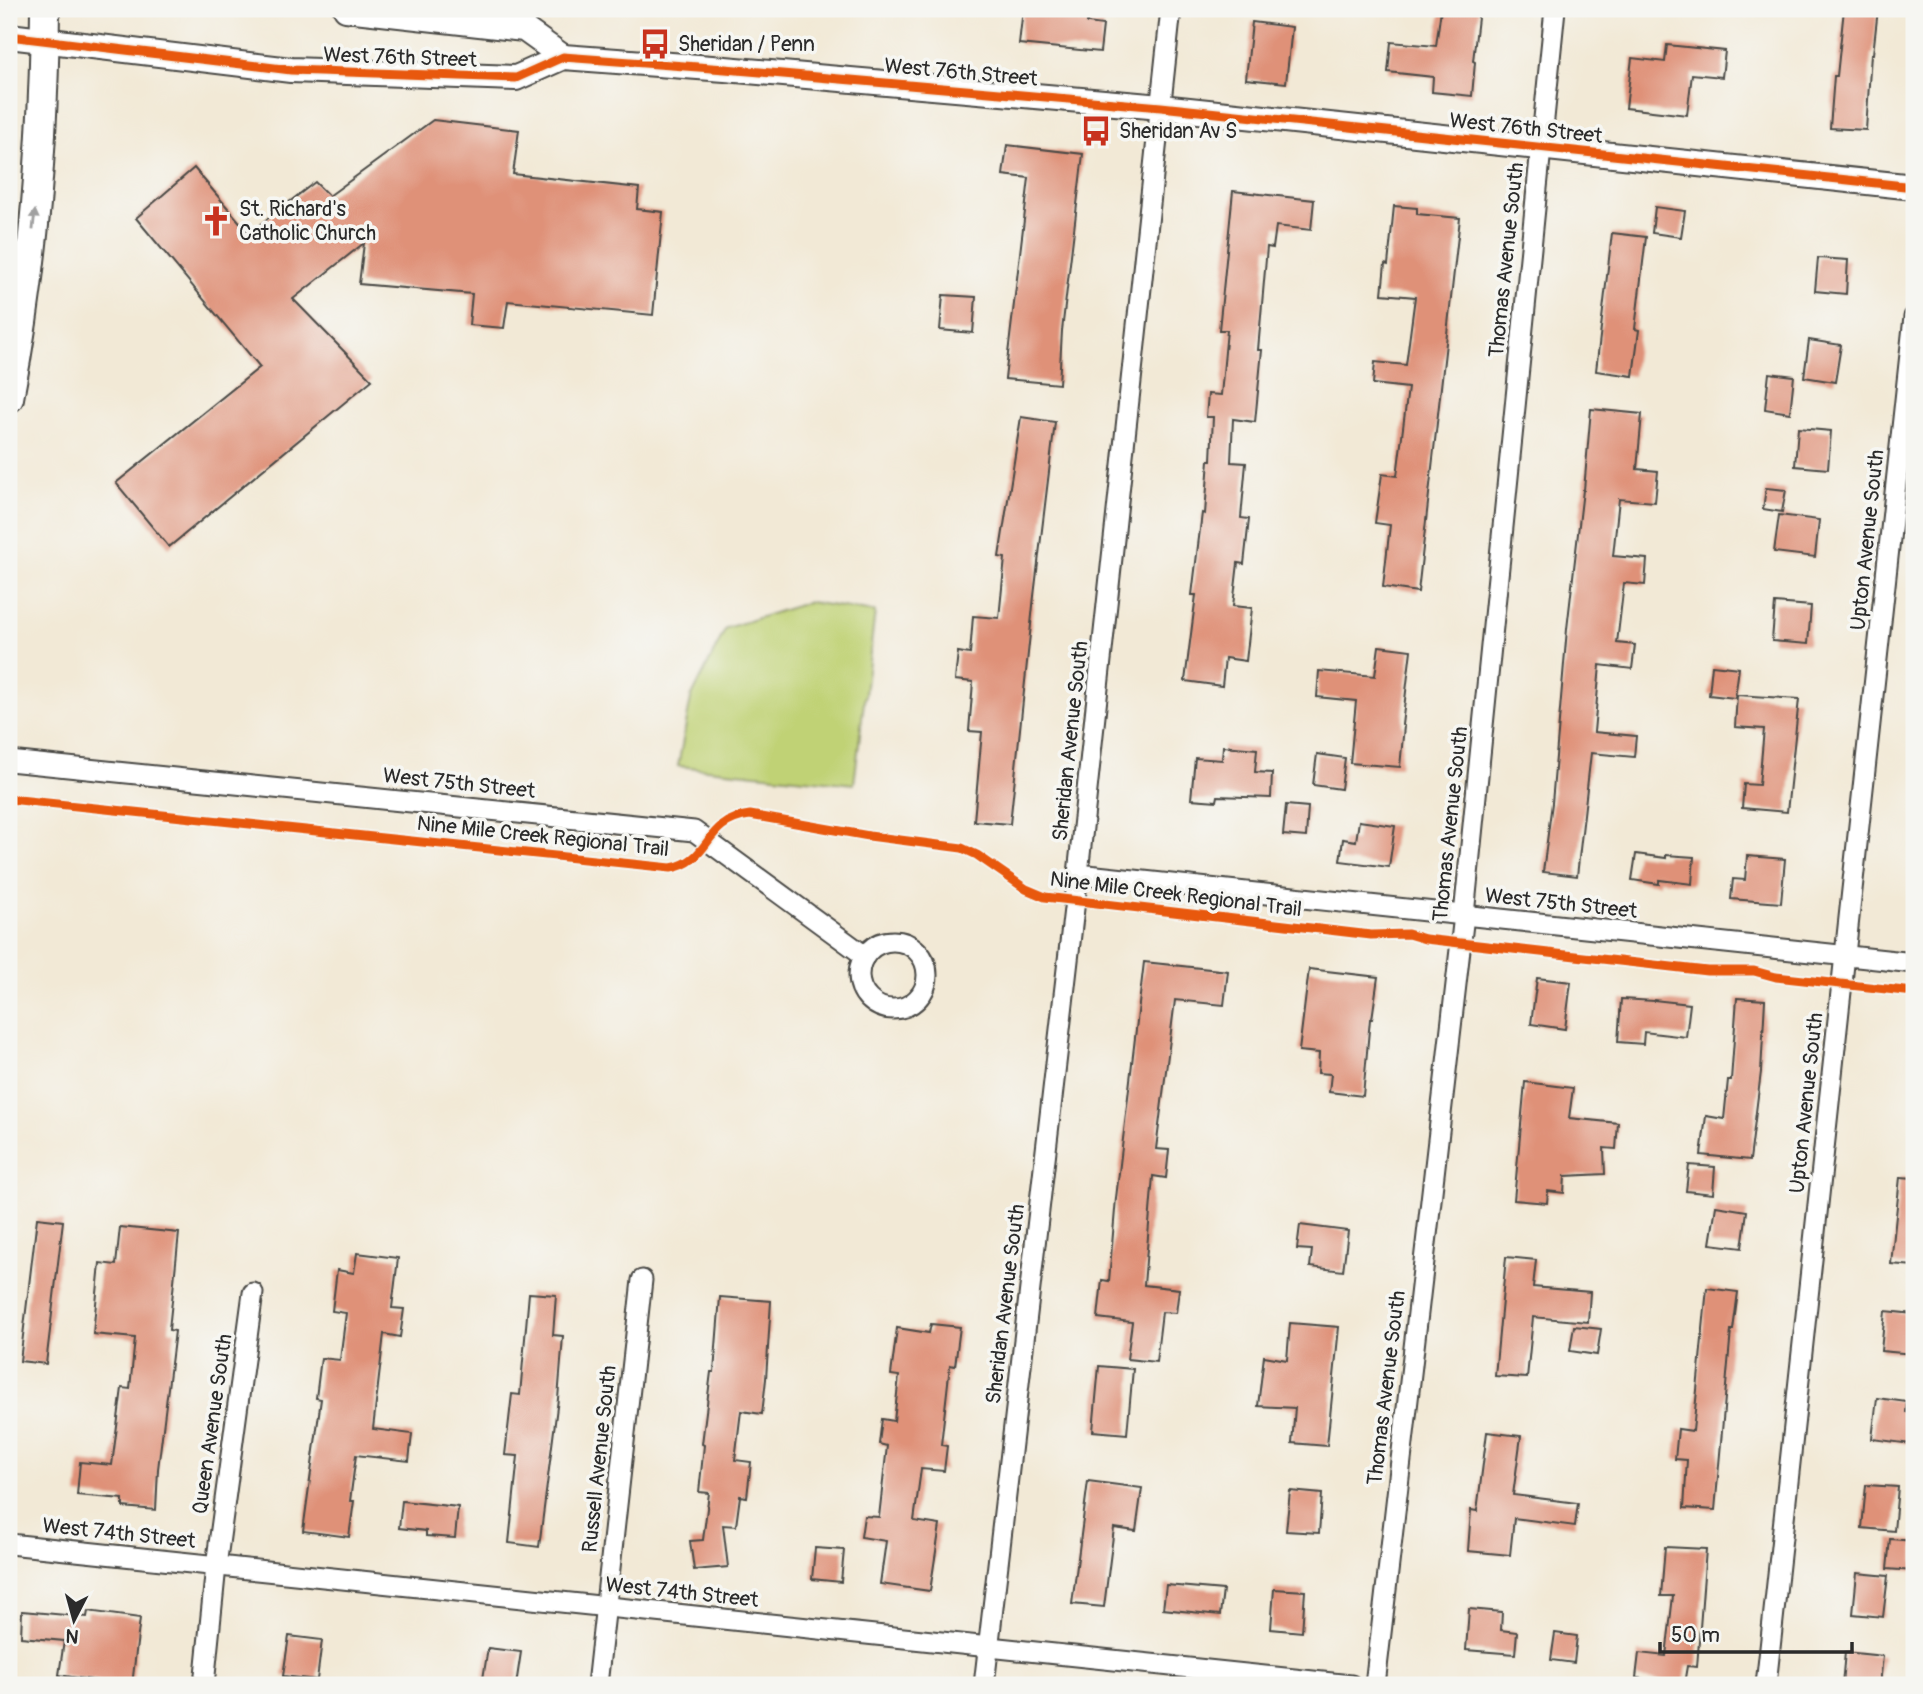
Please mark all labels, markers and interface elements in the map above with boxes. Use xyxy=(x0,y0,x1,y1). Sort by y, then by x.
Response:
bus stop icon: Sheridan / Penn xyxy=(638,27,672,61)
place label: Sheridan / Penn xyxy=(678,31,815,58)
street label: West 76th Street xyxy=(323,41,478,74)
street label: West 76th Street xyxy=(883,52,1039,93)
street label: West 76th Street xyxy=(1448,107,1604,150)
bus stop icon: Sheridan Av S xyxy=(1079,114,1113,148)
place label: Sheridan Av S xyxy=(1119,118,1237,145)
street label: Thomas Avenue South xyxy=(1483,161,1530,359)
place label: St. Richard's Catholic Church xyxy=(239,196,376,247)
church icon: St. Richard's Catholic Church xyxy=(199,204,233,238)
one-way arrow xyxy=(28,209,39,231)
street label: Upton Avenue South xyxy=(1845,448,1890,632)
street label: Sheridan Avenue South xyxy=(1047,640,1094,842)
street label: Thomas Avenue South xyxy=(1427,725,1474,923)
street label: West 75th Street xyxy=(381,762,537,805)
street label: Nine Mile Creek Regional Trail xyxy=(416,810,670,863)
street label: Nine Mile Creek Regional Trail xyxy=(1049,866,1303,923)
street label: West 75th Street xyxy=(1483,882,1639,925)
street label: Upton Avenue South xyxy=(1784,1011,1829,1195)
street label: Sheridan Avenue South xyxy=(980,1203,1031,1405)
street label: Thomas Avenue South xyxy=(1361,1289,1412,1487)
street label: Queen Avenue South xyxy=(186,1332,239,1516)
street label: Russell Avenue South xyxy=(576,1364,623,1554)
street label: West 74th Street xyxy=(41,1512,197,1555)
street label: West 74th Street xyxy=(604,1571,760,1614)
north arrow xyxy=(38,1586,108,1656)
scale bar xyxy=(1660,1610,1853,1654)
text: 50 m xyxy=(1671,1622,1720,1649)
text: N xyxy=(65,1623,80,1649)

